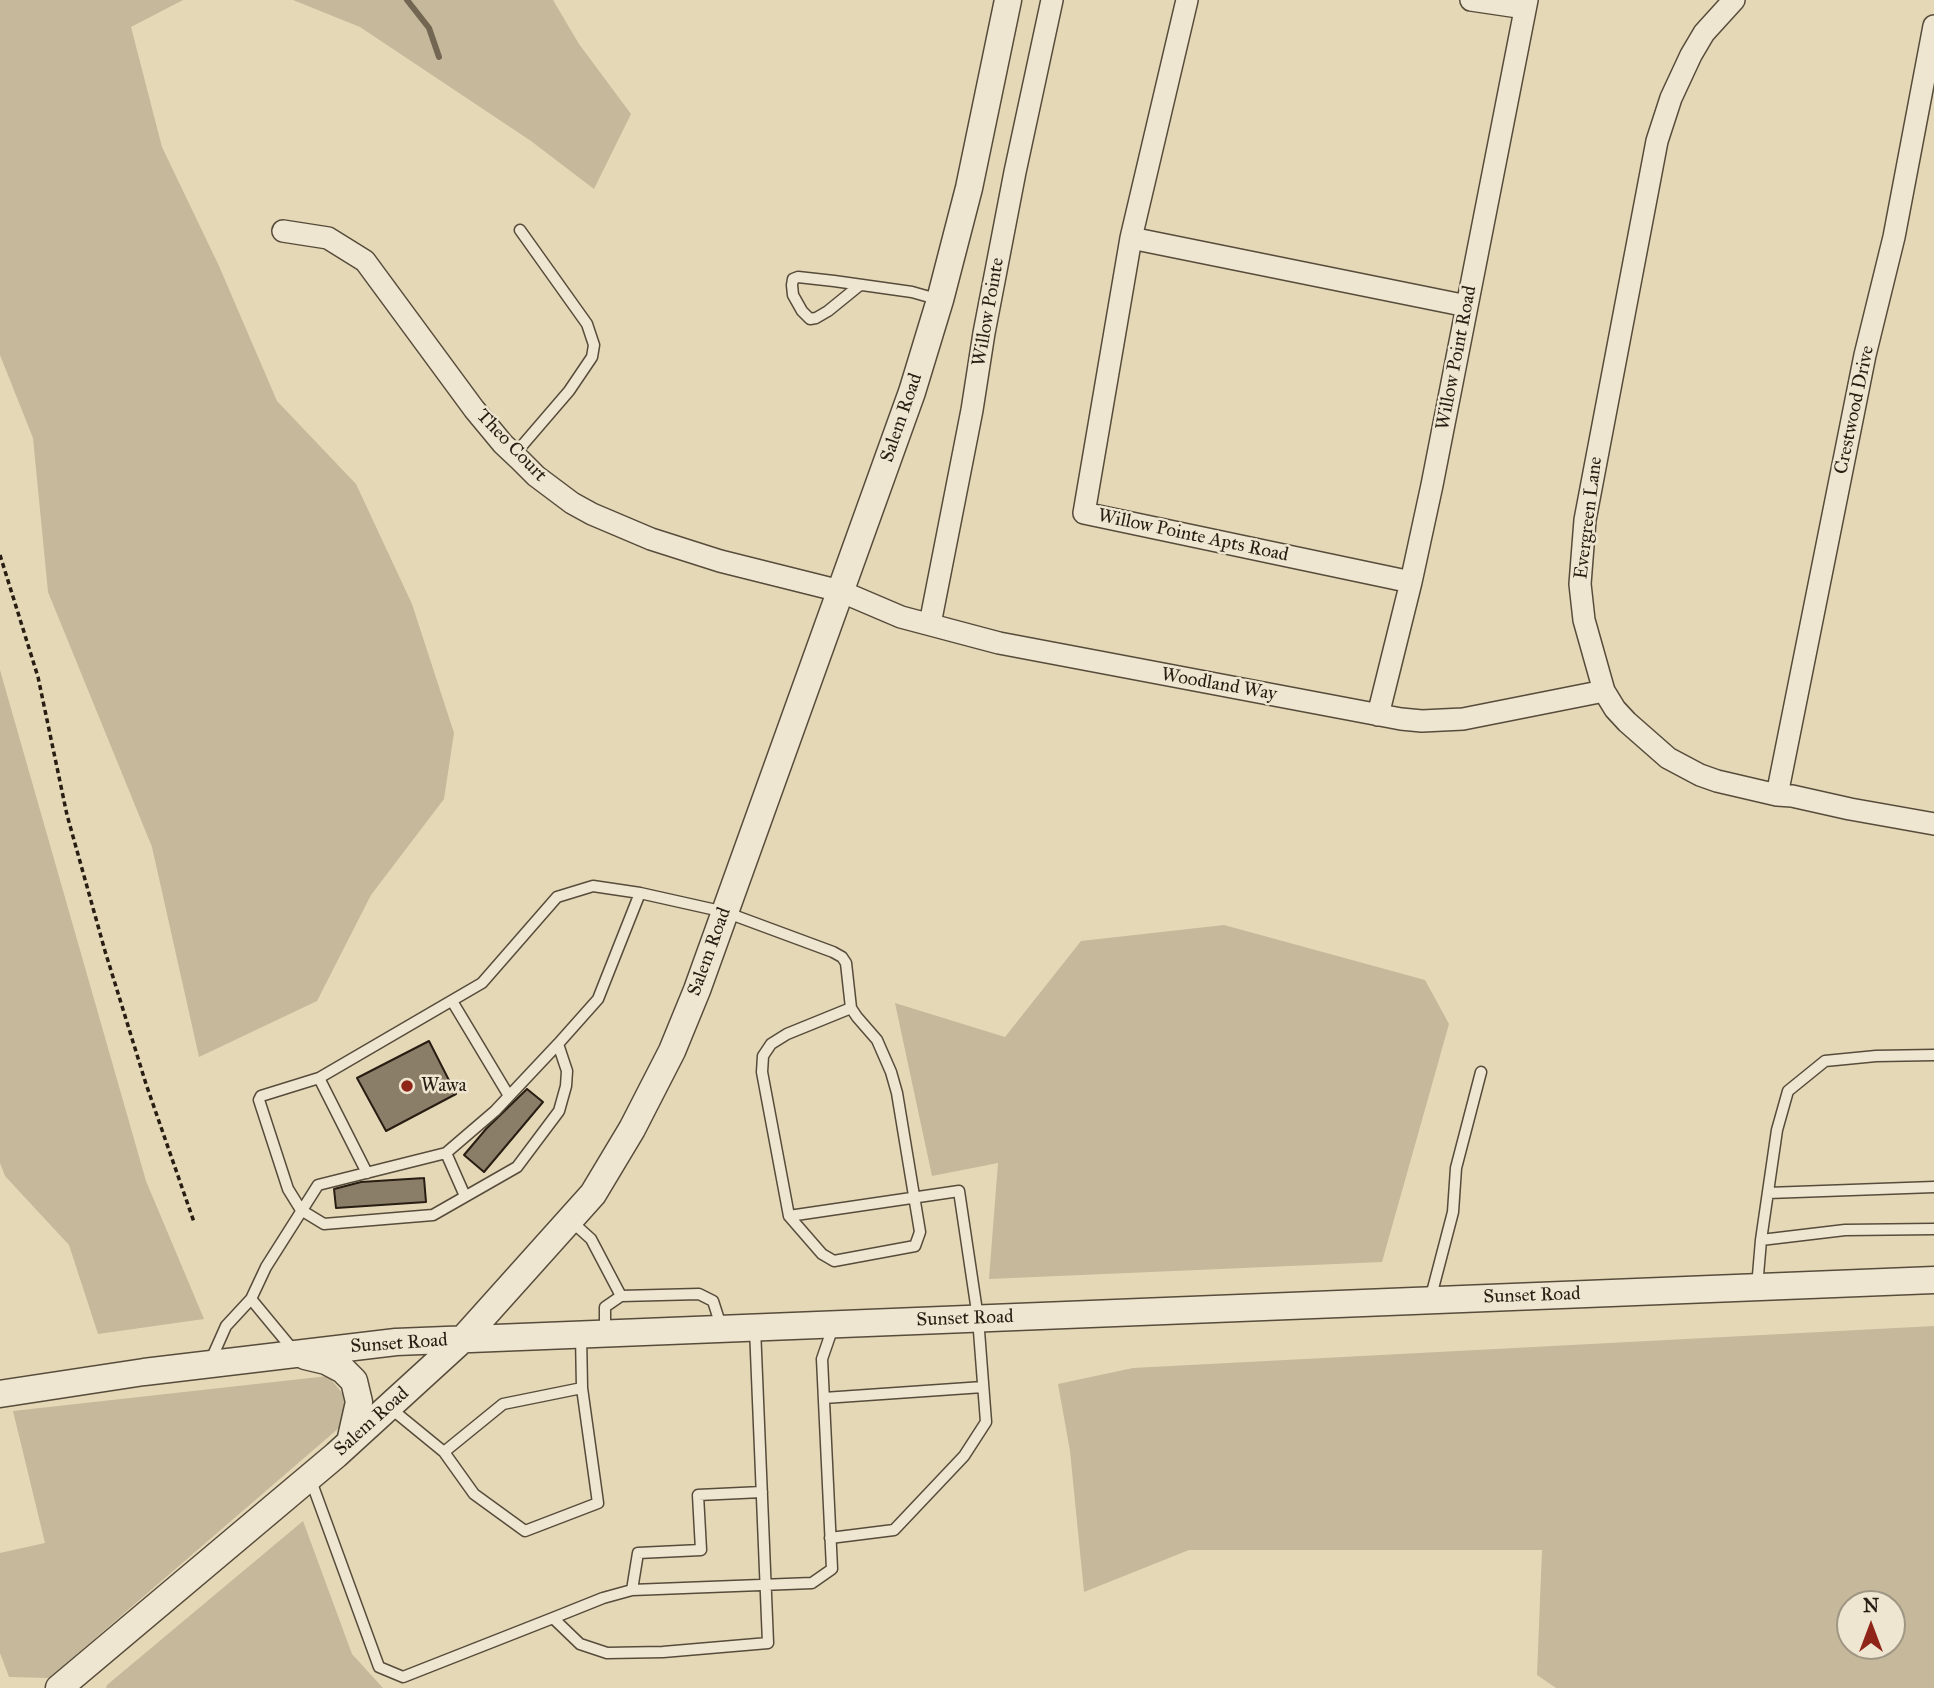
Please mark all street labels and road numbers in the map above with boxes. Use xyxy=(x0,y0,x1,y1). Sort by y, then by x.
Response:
street label: Willow Pointe xyxy=(968,256,1010,368)
street label: Willow Point Road xyxy=(1432,284,1482,432)
street label: Crestwood Drive xyxy=(1830,344,1880,476)
street label: Salem Road xyxy=(876,371,928,465)
street label: Theo Court xyxy=(471,405,551,487)
street label: Evergreen Lane xyxy=(1570,455,1608,581)
street label: Willow Pointe Apts Road xyxy=(1096,505,1290,567)
street label: Woodland Way xyxy=(1159,664,1279,706)
street label: Salem Road xyxy=(683,905,737,999)
street label: Sunset Road xyxy=(1483,1283,1581,1309)
street label: Sunset Road xyxy=(916,1306,1014,1332)
street label: Sunset Road xyxy=(350,1329,448,1359)
street label: Salem Road xyxy=(330,1383,414,1461)

